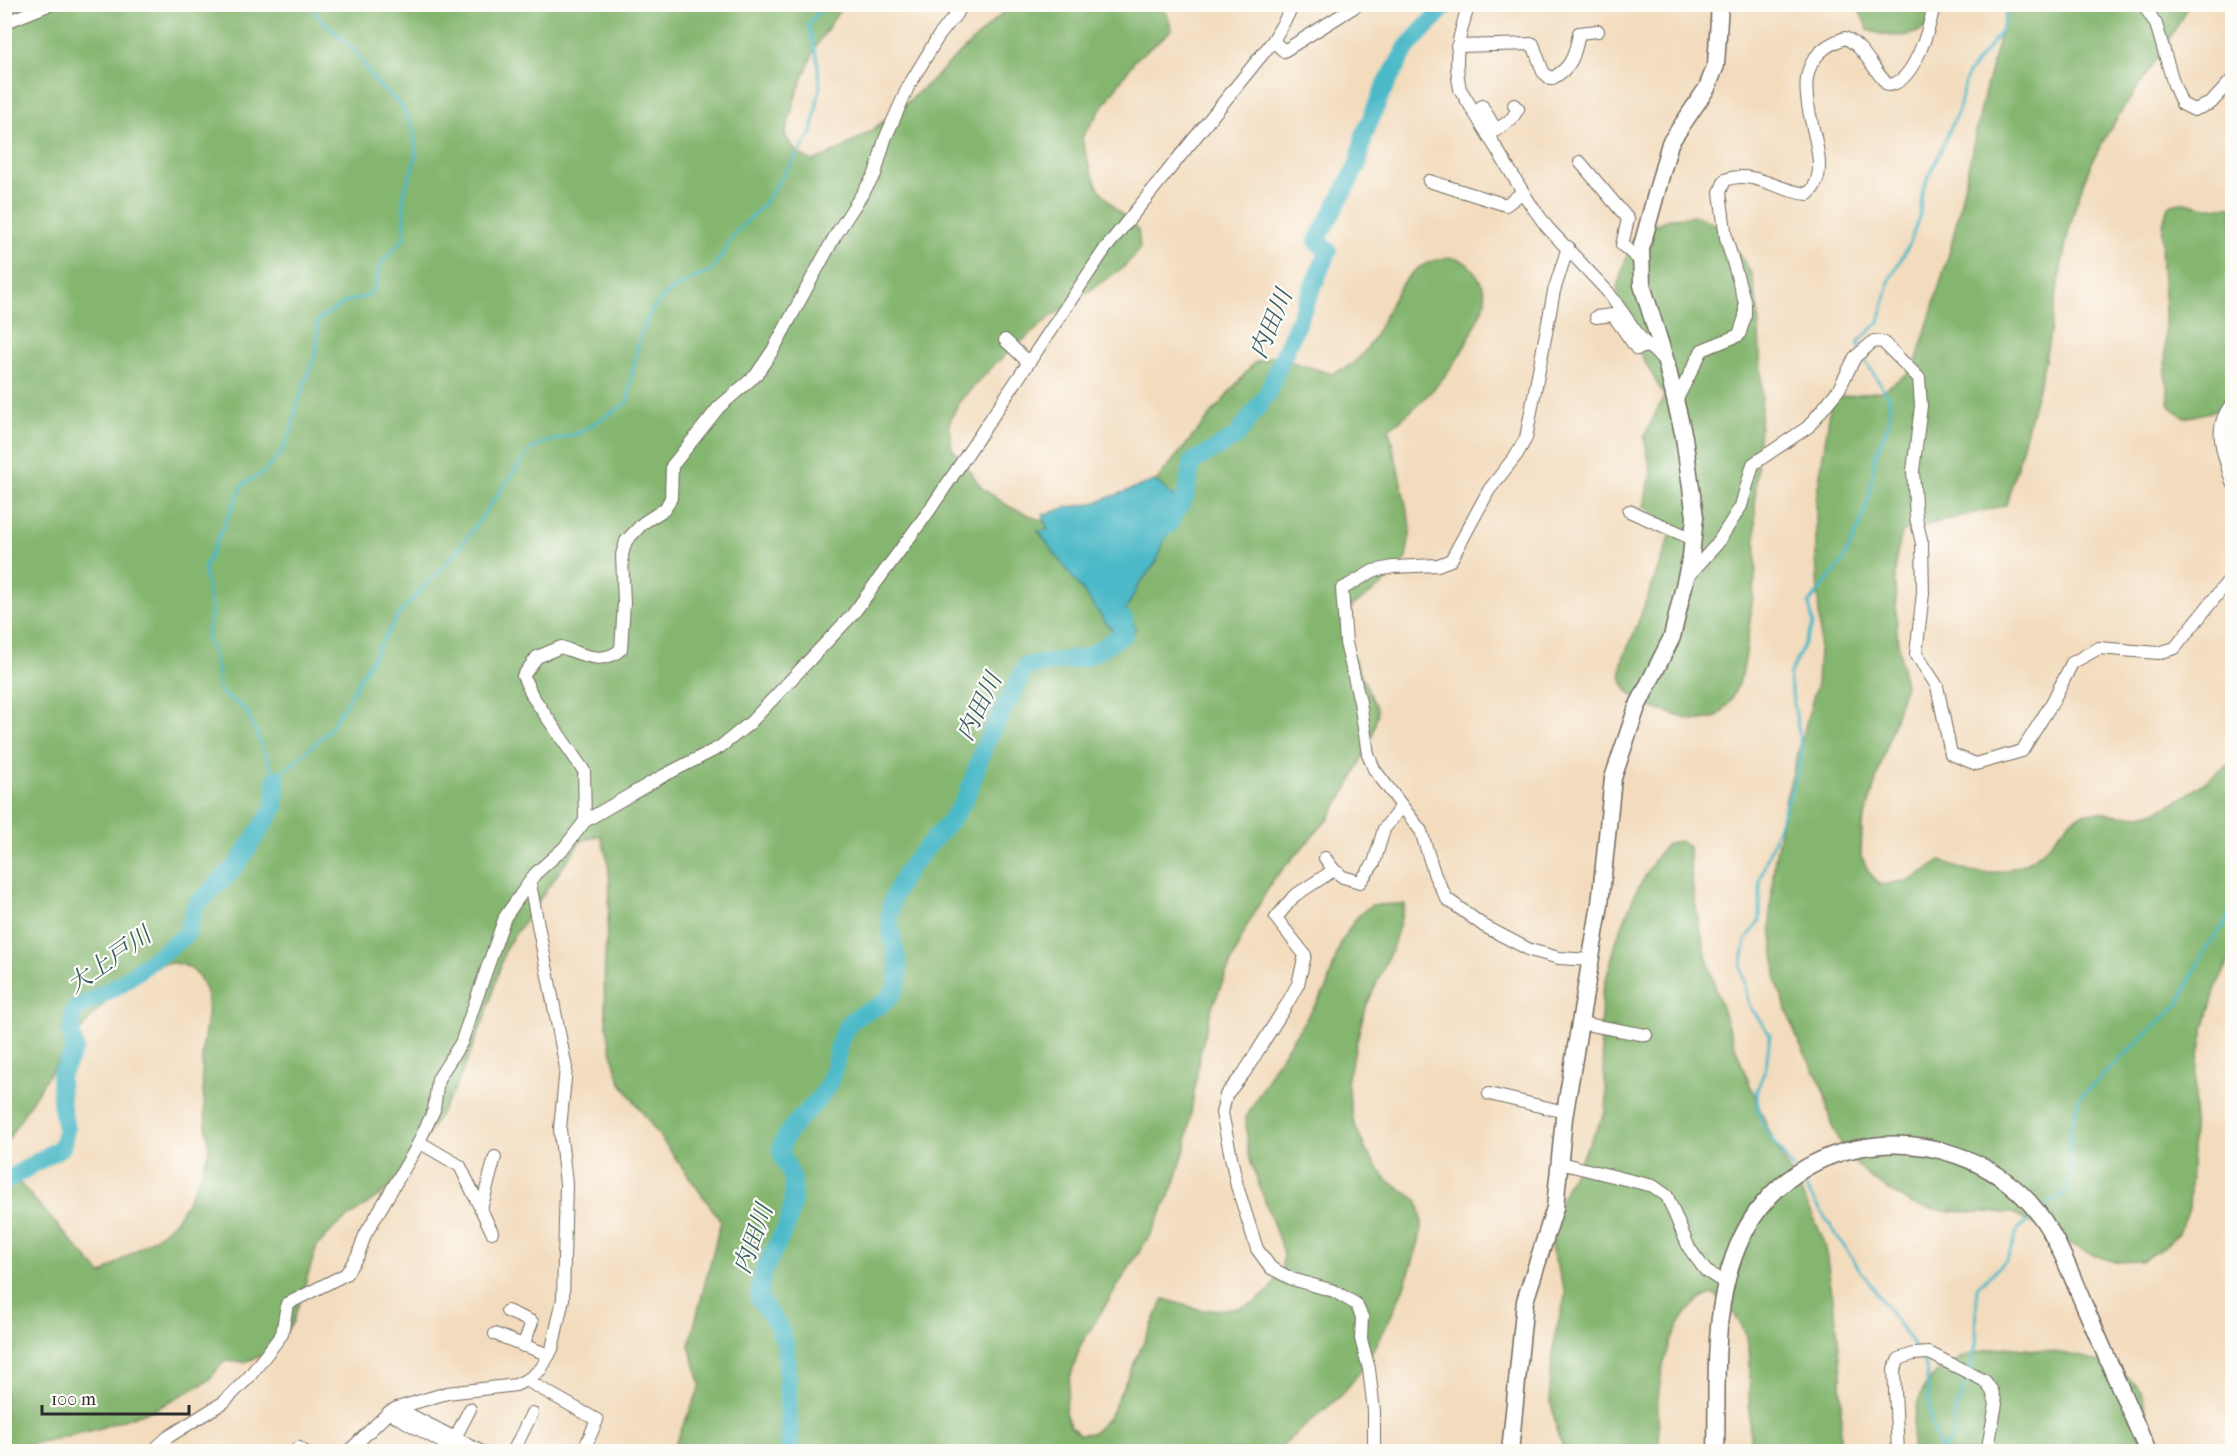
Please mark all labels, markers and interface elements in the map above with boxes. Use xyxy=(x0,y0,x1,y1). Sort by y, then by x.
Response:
water label: 内田川 xyxy=(1244,283,1299,363)
water label: 内田川 xyxy=(951,666,1009,745)
water label: 大上戸川 xyxy=(62,919,159,999)
water label: 内田川 xyxy=(728,1198,779,1278)
scale bar xyxy=(42,1378,189,1416)
text: 100 m xyxy=(51,1389,96,1410)

